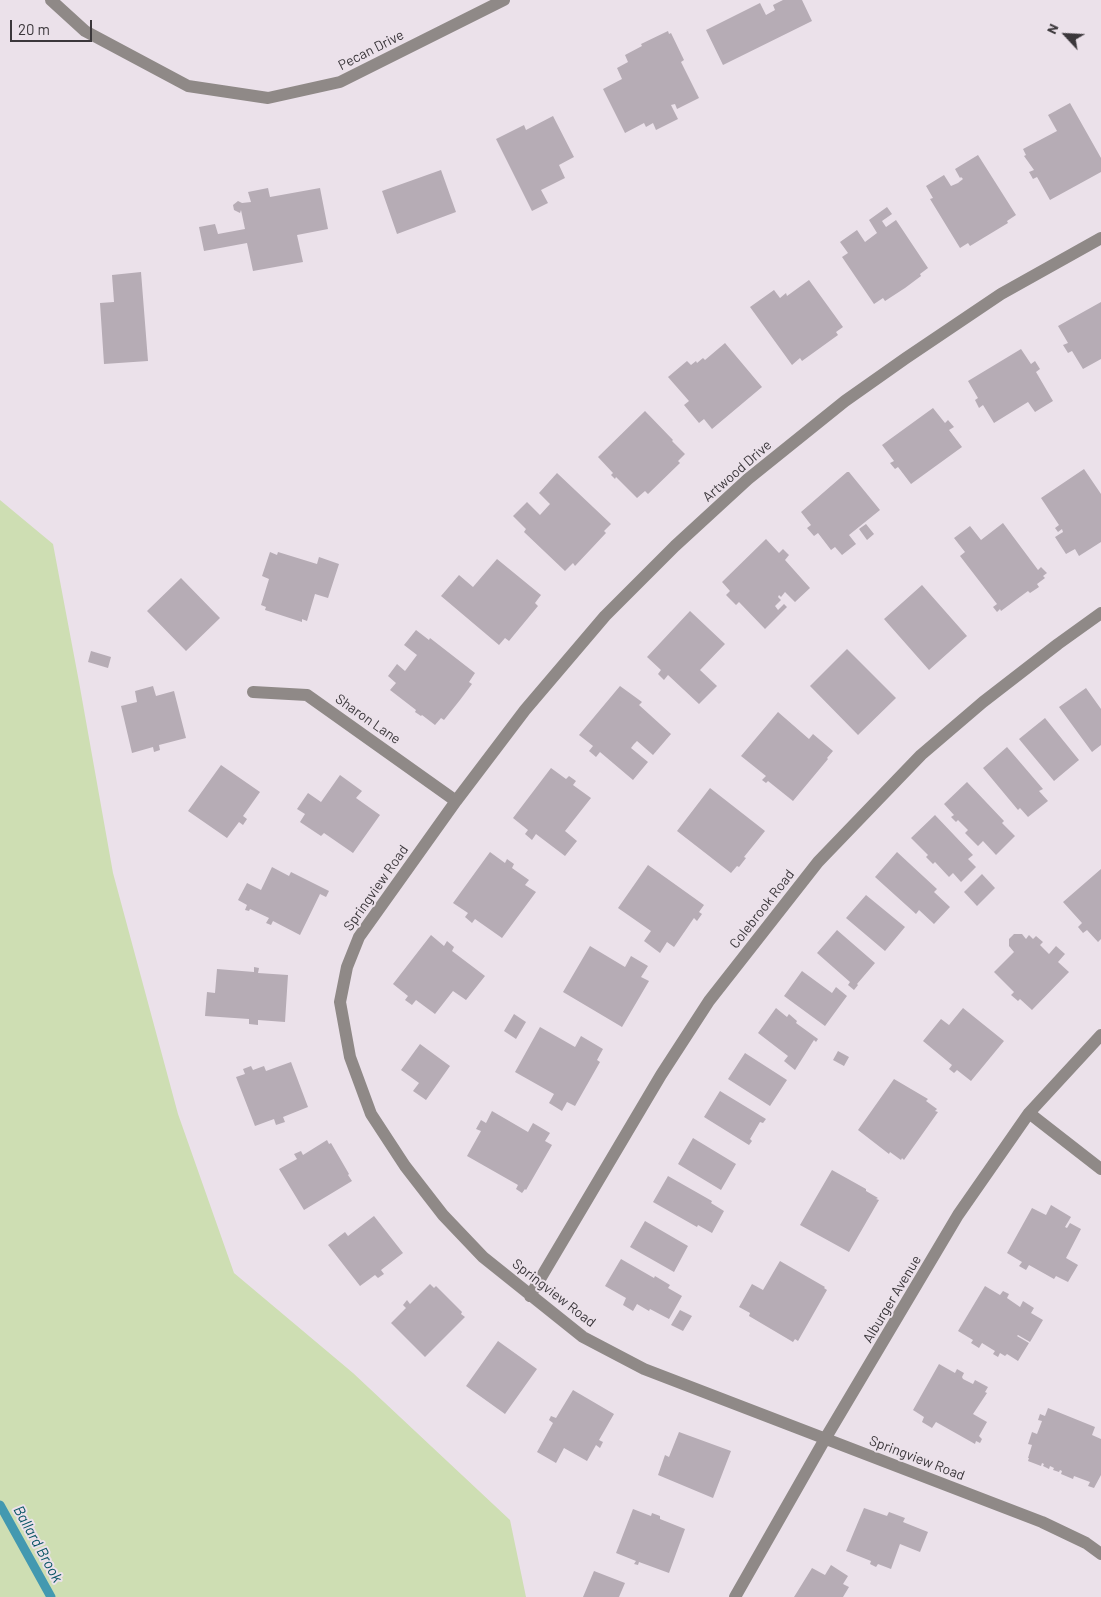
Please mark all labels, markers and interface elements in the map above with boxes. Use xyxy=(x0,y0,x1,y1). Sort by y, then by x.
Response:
scale bar xyxy=(12,10,95,42)
north arrow xyxy=(1041,10,1091,60)
text: 20 m xyxy=(18,20,50,38)
text: N xyxy=(1042,21,1062,36)
street label: Pecan Drive xyxy=(335,26,407,74)
street label: Artwood Drive xyxy=(699,437,775,505)
street label: Sharon Lane xyxy=(332,690,404,748)
street label: Springview Road xyxy=(340,842,412,934)
street label: Colebrook Road xyxy=(726,866,798,952)
street label: Alburger Avenue xyxy=(859,1252,925,1346)
street label: Springview Road xyxy=(509,1255,599,1331)
street label: Springview Road xyxy=(867,1432,967,1484)
water label: Ballard Brook xyxy=(10,1502,66,1586)

